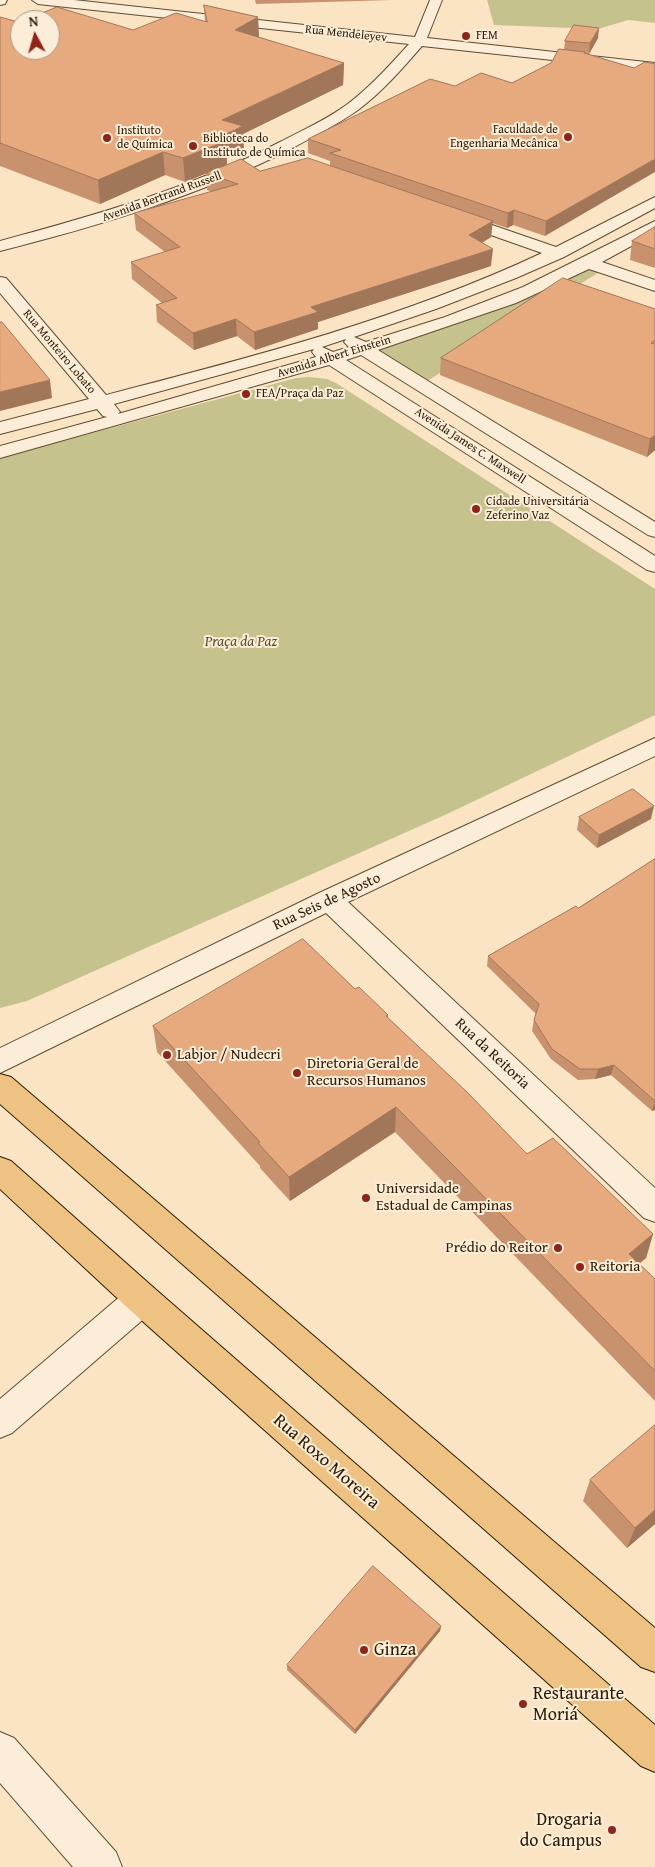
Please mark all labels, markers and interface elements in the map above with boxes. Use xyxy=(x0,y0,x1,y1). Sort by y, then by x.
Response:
north arrow xyxy=(10,10,60,60)
text: N xyxy=(28,11,39,32)
street label: Rua Mendeleyev xyxy=(304,23,388,45)
place label: FEM xyxy=(476,29,498,43)
marker: FEM xyxy=(460,30,472,42)
place label: Faculdade de Engenharia Mecânica xyxy=(450,123,558,151)
place label: Instituto de Química xyxy=(117,124,173,152)
marker: Faculdade de Engenharia Mecânica xyxy=(562,131,574,143)
marker: Instituto de Química xyxy=(101,132,113,144)
place label: Biblioteca do Instituto de Química xyxy=(203,132,306,160)
marker: Biblioteca do Instituto de Química xyxy=(187,140,199,152)
street label: Avenida Bertrand Russell xyxy=(100,169,224,225)
street label: Rua Monteiro Lobato xyxy=(20,307,98,397)
street label: Avenida Albert Einstein xyxy=(275,333,393,381)
place label: FEA/Praça da Paz xyxy=(256,387,344,401)
marker: FEA/Praça da Paz xyxy=(240,388,252,400)
street label: Avenida James C. Maxwell xyxy=(412,405,528,487)
place label: Cidade Universitária Zeferino Vaz xyxy=(486,495,589,523)
marker: Cidade Universitária Zeferino Vaz xyxy=(470,503,482,515)
park label: Praça da Paz xyxy=(205,633,277,651)
street label: Rua Seis de Agosto xyxy=(270,869,384,935)
street label: Rua da Reitoria xyxy=(451,1015,533,1093)
place label: Labjor / Nudecri xyxy=(177,1046,281,1064)
marker: Labjor / Nudecri xyxy=(161,1049,173,1061)
place label: Diretoria Geral de Recursos Humanos xyxy=(307,1055,426,1090)
marker: Diretoria Geral de Recursos Humanos xyxy=(291,1067,303,1079)
place label: Universidade Estadual de Campinas xyxy=(376,1180,512,1215)
marker: Universidade Estadual de Campinas xyxy=(360,1192,372,1204)
place label: Prédio do Reitor xyxy=(446,1239,548,1257)
marker: Prédio do Reitor xyxy=(552,1242,564,1254)
place label: Reitoria xyxy=(590,1258,640,1276)
marker: Reitoria xyxy=(574,1261,586,1273)
street label: Rua Roxo Moreira xyxy=(268,1410,384,1514)
place label: Ginza xyxy=(374,1639,416,1661)
marker: Ginza xyxy=(358,1644,370,1656)
place label: Restaurante Moriá xyxy=(533,1683,624,1726)
marker: Restaurante Moriá xyxy=(517,1698,529,1710)
place label: Drogaria do Campus xyxy=(520,1809,602,1852)
marker: Drogaria do Campus xyxy=(606,1824,618,1836)

